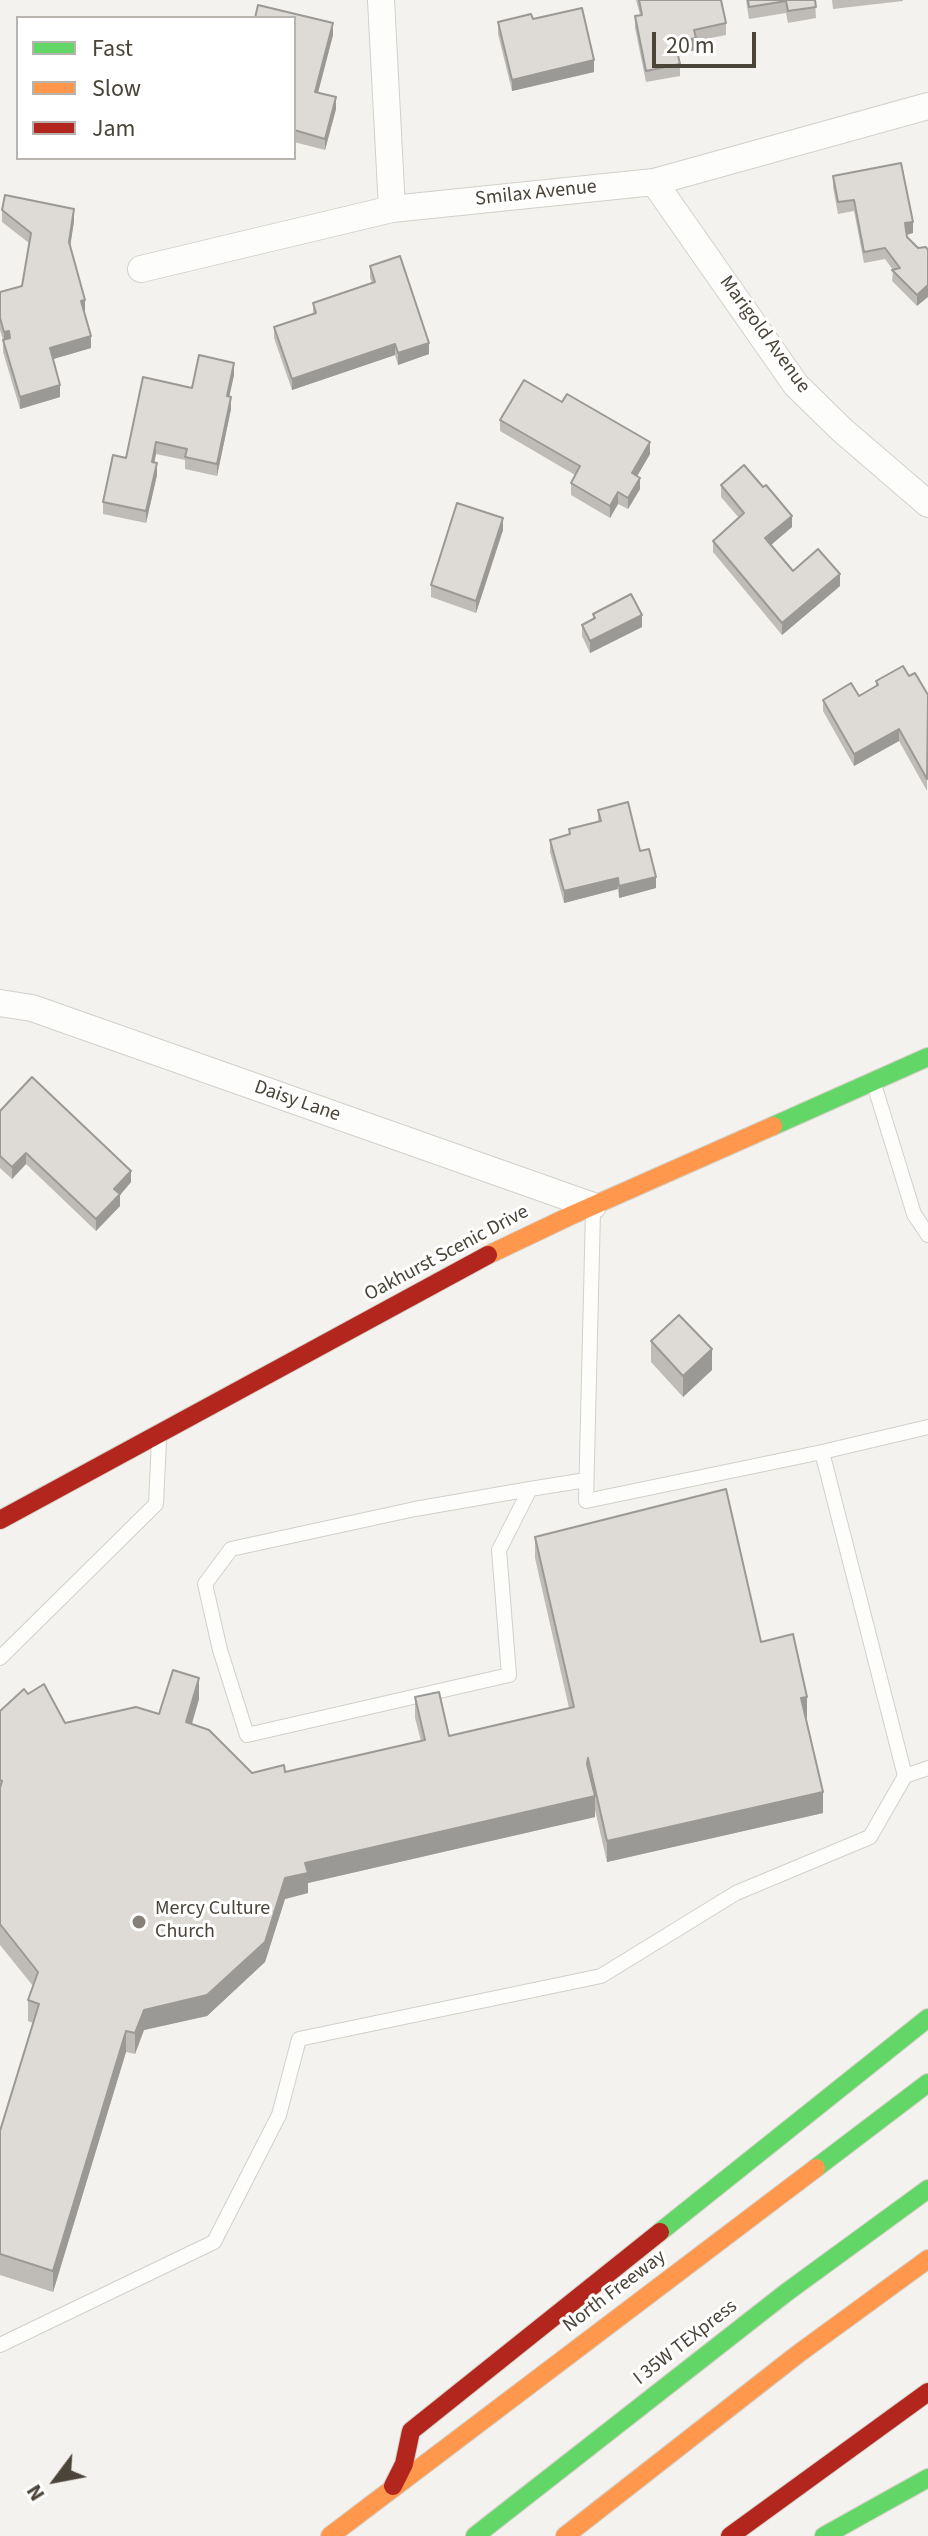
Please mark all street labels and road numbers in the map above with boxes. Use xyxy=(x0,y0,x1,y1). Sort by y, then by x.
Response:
street label: Smilax Avenue xyxy=(474,176,598,212)
street label: Marigold Avenue xyxy=(713,272,815,398)
street label: Daisy Lane xyxy=(251,1076,343,1128)
street label: Oakhurst Scenic Drive xyxy=(361,1201,533,1307)
street label: North Freeway xyxy=(559,2246,671,2338)
street label: I 35W TEXpress xyxy=(629,2295,743,2391)

